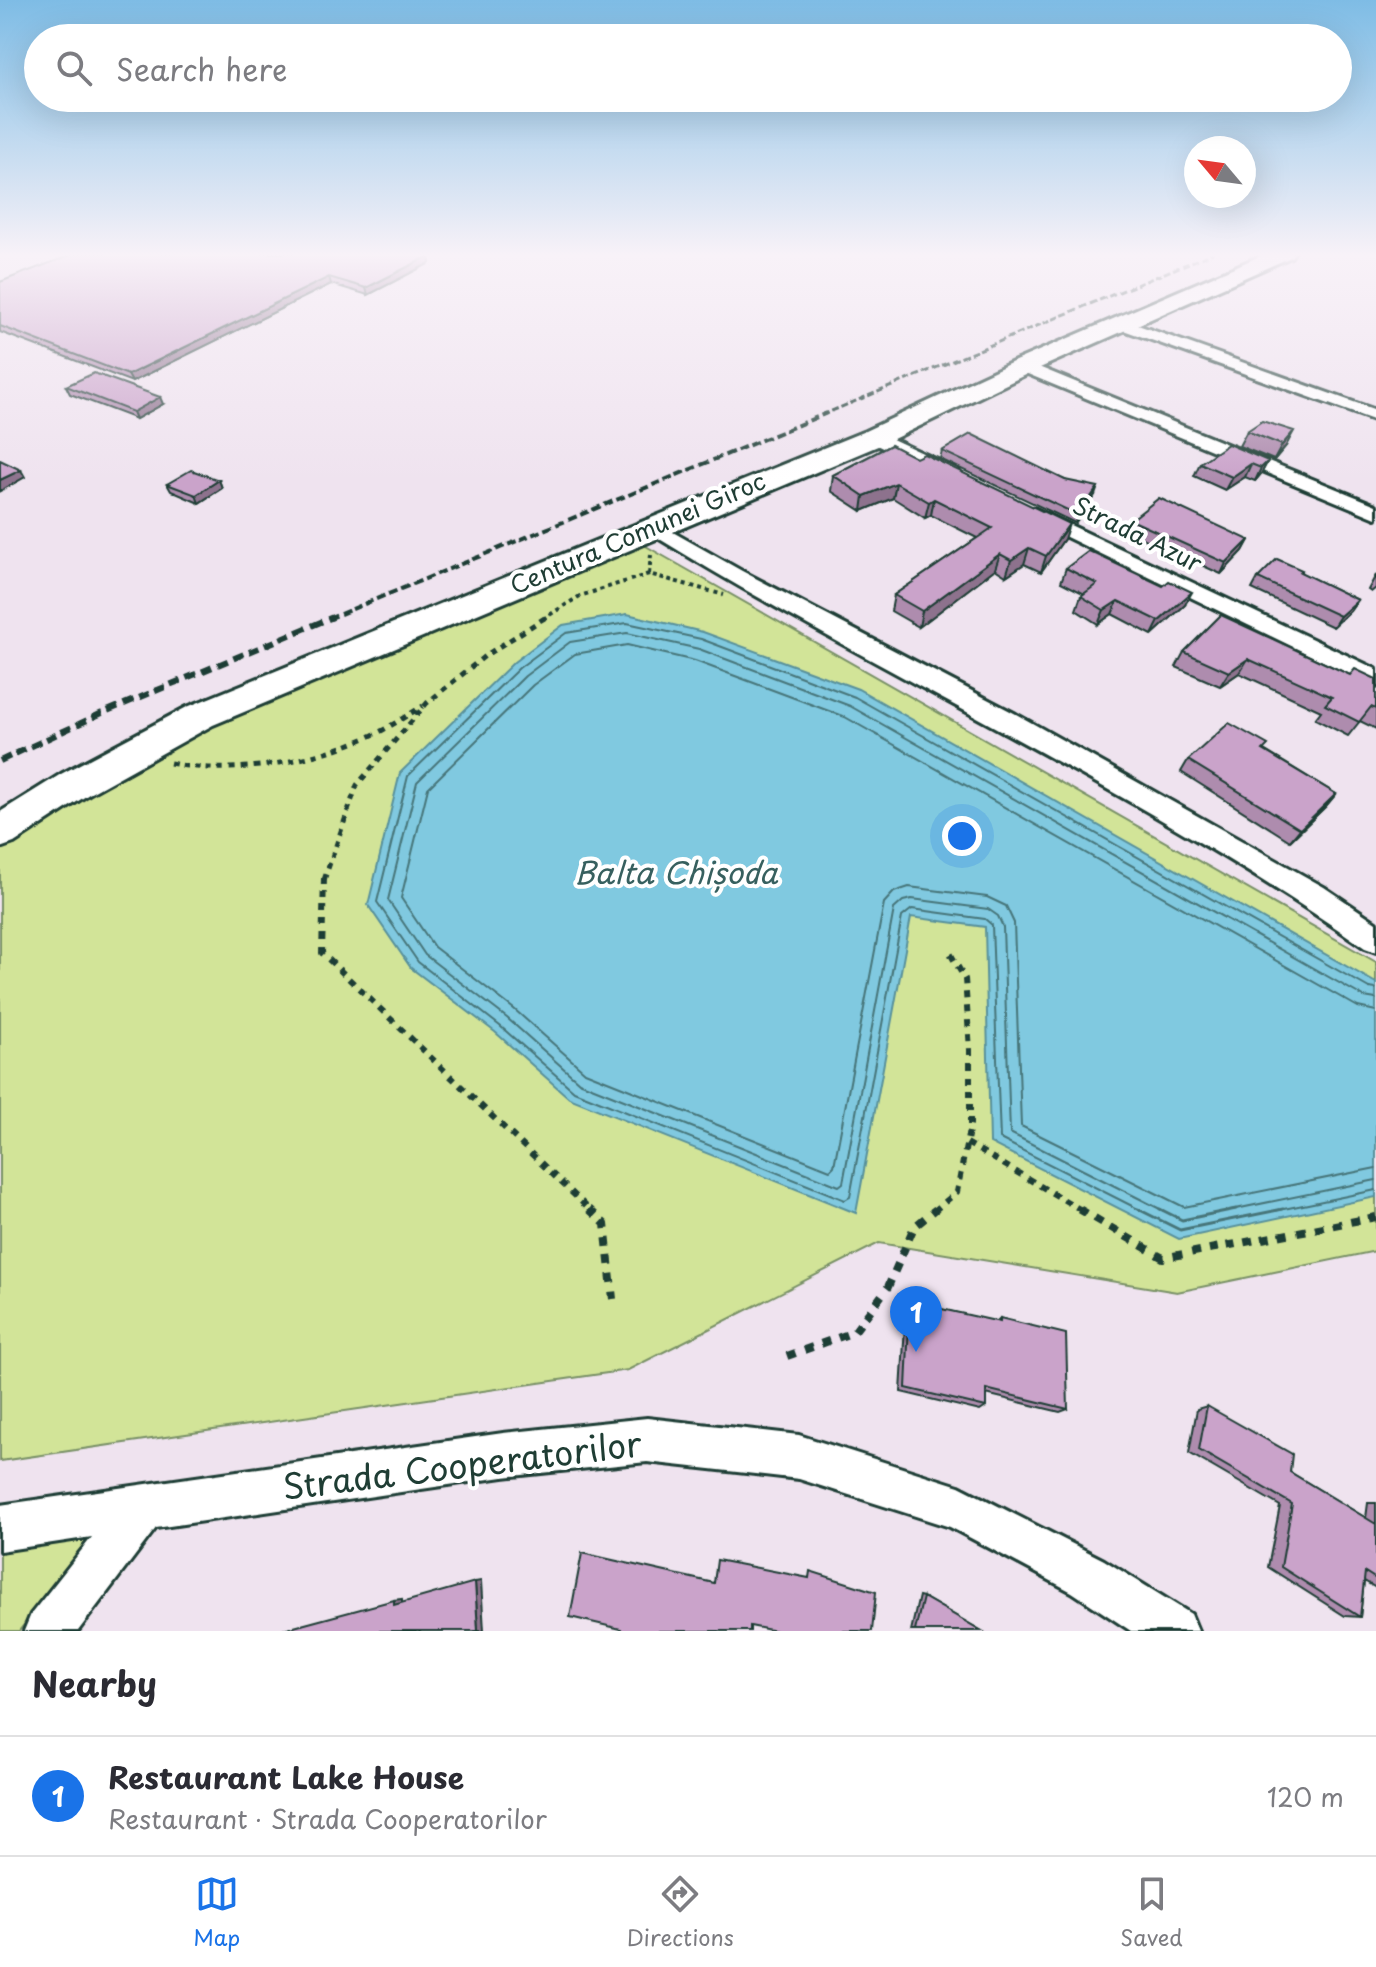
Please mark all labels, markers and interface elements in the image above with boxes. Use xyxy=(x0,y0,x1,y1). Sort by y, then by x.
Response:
search box xyxy=(24,24,1352,112)
icon: search xyxy=(52,46,96,90)
text: Search here xyxy=(116,46,288,91)
north arrow xyxy=(1184,136,1256,208)
street label: Centura Comunei Giroc xyxy=(504,462,771,602)
street label: Strada Azur xyxy=(1067,486,1209,580)
your location xyxy=(942,816,982,856)
water label: Balta Chișoda xyxy=(574,849,779,894)
pin: 1 xyxy=(890,1286,942,1352)
street label: Strada Cooperatorilor xyxy=(279,1416,645,1512)
text: Nearby xyxy=(32,1657,157,1709)
text: Restaurant Lake House xyxy=(108,1754,464,1799)
text: 1 xyxy=(52,1777,64,1816)
text: 120 m xyxy=(1267,1777,1344,1816)
text: Restaurant · Strada Cooperatorilor xyxy=(108,1799,547,1838)
tab: Map xyxy=(193,1872,240,1953)
tab: Directions xyxy=(627,1872,734,1953)
tab: Saved xyxy=(1120,1872,1183,1953)

